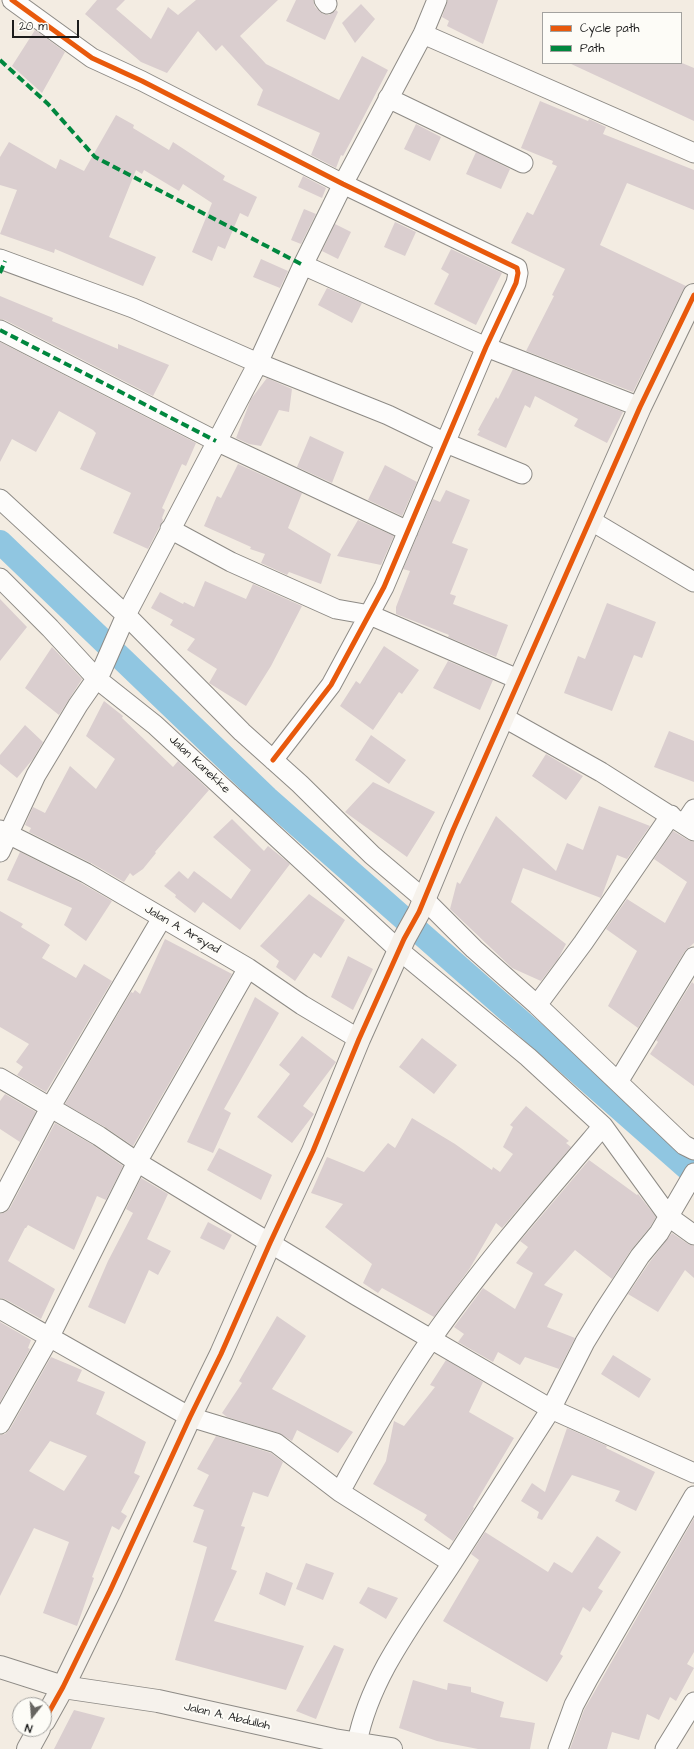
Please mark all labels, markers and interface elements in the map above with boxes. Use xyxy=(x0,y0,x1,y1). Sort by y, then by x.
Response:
scale bar xyxy=(14,12,81,38)
legend xyxy=(542,12,682,64)
text: 20 m xyxy=(19,18,48,35)
text: Cycle path xyxy=(580,20,639,37)
text: Path xyxy=(580,40,605,57)
street label: Jalan Kanekke xyxy=(165,733,233,797)
street label: Jalan A. Arsyad xyxy=(142,903,222,957)
north arrow xyxy=(12,1697,52,1737)
street label: Jalan A. Abdullah xyxy=(183,1700,271,1734)
text: N xyxy=(23,1720,34,1736)

